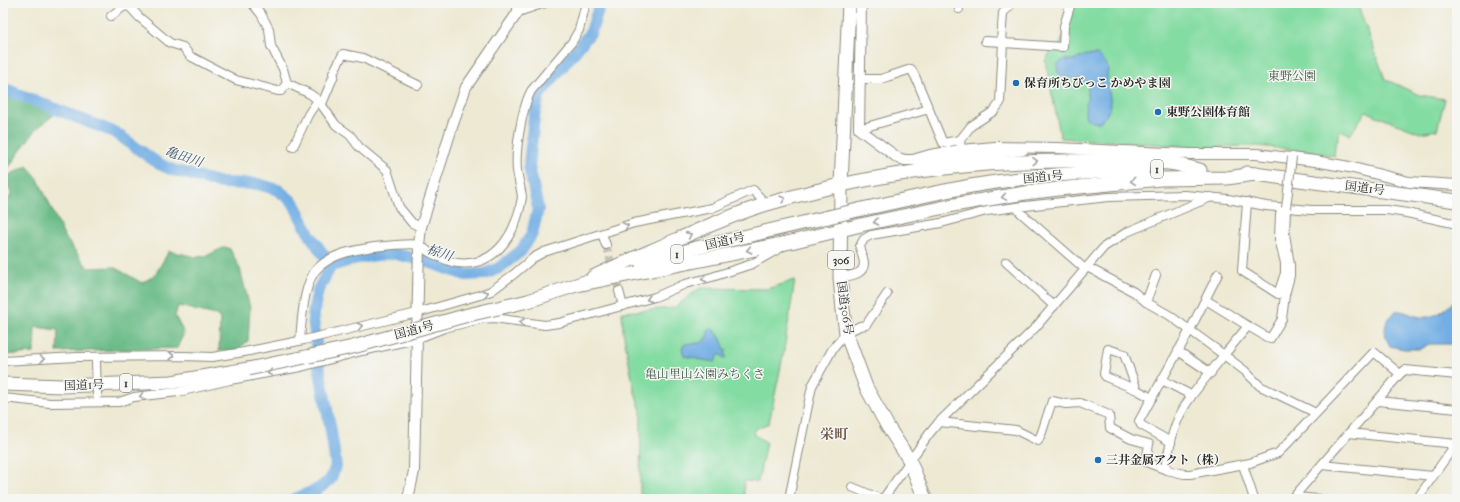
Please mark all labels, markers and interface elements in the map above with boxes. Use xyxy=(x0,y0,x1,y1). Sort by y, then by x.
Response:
park label: 東野公園 xyxy=(1268,69,1316,83)
place label: 保育所ちびっこ かめやま園 xyxy=(1024,76,1171,90)
marker: 保育所ちびっこ かめやま園 xyxy=(1011,78,1021,88)
place label: 東野公園体育館 xyxy=(1166,105,1250,119)
marker: 東野公園体育館 xyxy=(1153,107,1163,117)
water label: 亀田川 xyxy=(163,143,207,171)
one-way arrow xyxy=(1032,157,1038,166)
road number: 1 xyxy=(1151,160,1163,178)
street label: 国道1号 xyxy=(1022,168,1064,186)
one-way arrow xyxy=(1130,177,1136,186)
street label: 国道1号 xyxy=(1344,179,1386,197)
one-way arrow xyxy=(1001,192,1007,201)
one-way arrow xyxy=(779,195,786,204)
one-way arrow xyxy=(873,217,879,225)
one-way arrow xyxy=(623,222,630,231)
street label: 国道1号 xyxy=(704,230,746,252)
one-way arrow xyxy=(685,232,693,240)
water label: 椋川 xyxy=(425,241,456,264)
road number: 1 xyxy=(671,245,683,263)
one-way arrow xyxy=(746,246,753,254)
road number: 306 xyxy=(828,251,854,269)
one-way arrow xyxy=(701,275,708,283)
street label: 国道306号 xyxy=(834,280,856,336)
one-way arrow xyxy=(482,289,489,297)
one-way arrow xyxy=(646,294,653,303)
one-way arrow xyxy=(519,317,526,326)
street label: 国道1号 xyxy=(393,318,435,342)
one-way arrow xyxy=(357,323,364,331)
one-way arrow xyxy=(169,352,175,360)
one-way arrow xyxy=(39,354,45,363)
park label: 亀山里山公園みちくさ xyxy=(645,367,765,381)
one-way arrow xyxy=(267,368,273,377)
road number: 1 xyxy=(120,374,132,392)
street label: 国道1号 xyxy=(64,377,104,393)
one-way arrow xyxy=(139,392,145,401)
district label: 栄町 xyxy=(820,426,849,443)
place label: 三井金属アクト（株） xyxy=(1106,453,1226,467)
marker: 三井金属アクト（株） xyxy=(1093,455,1103,465)

